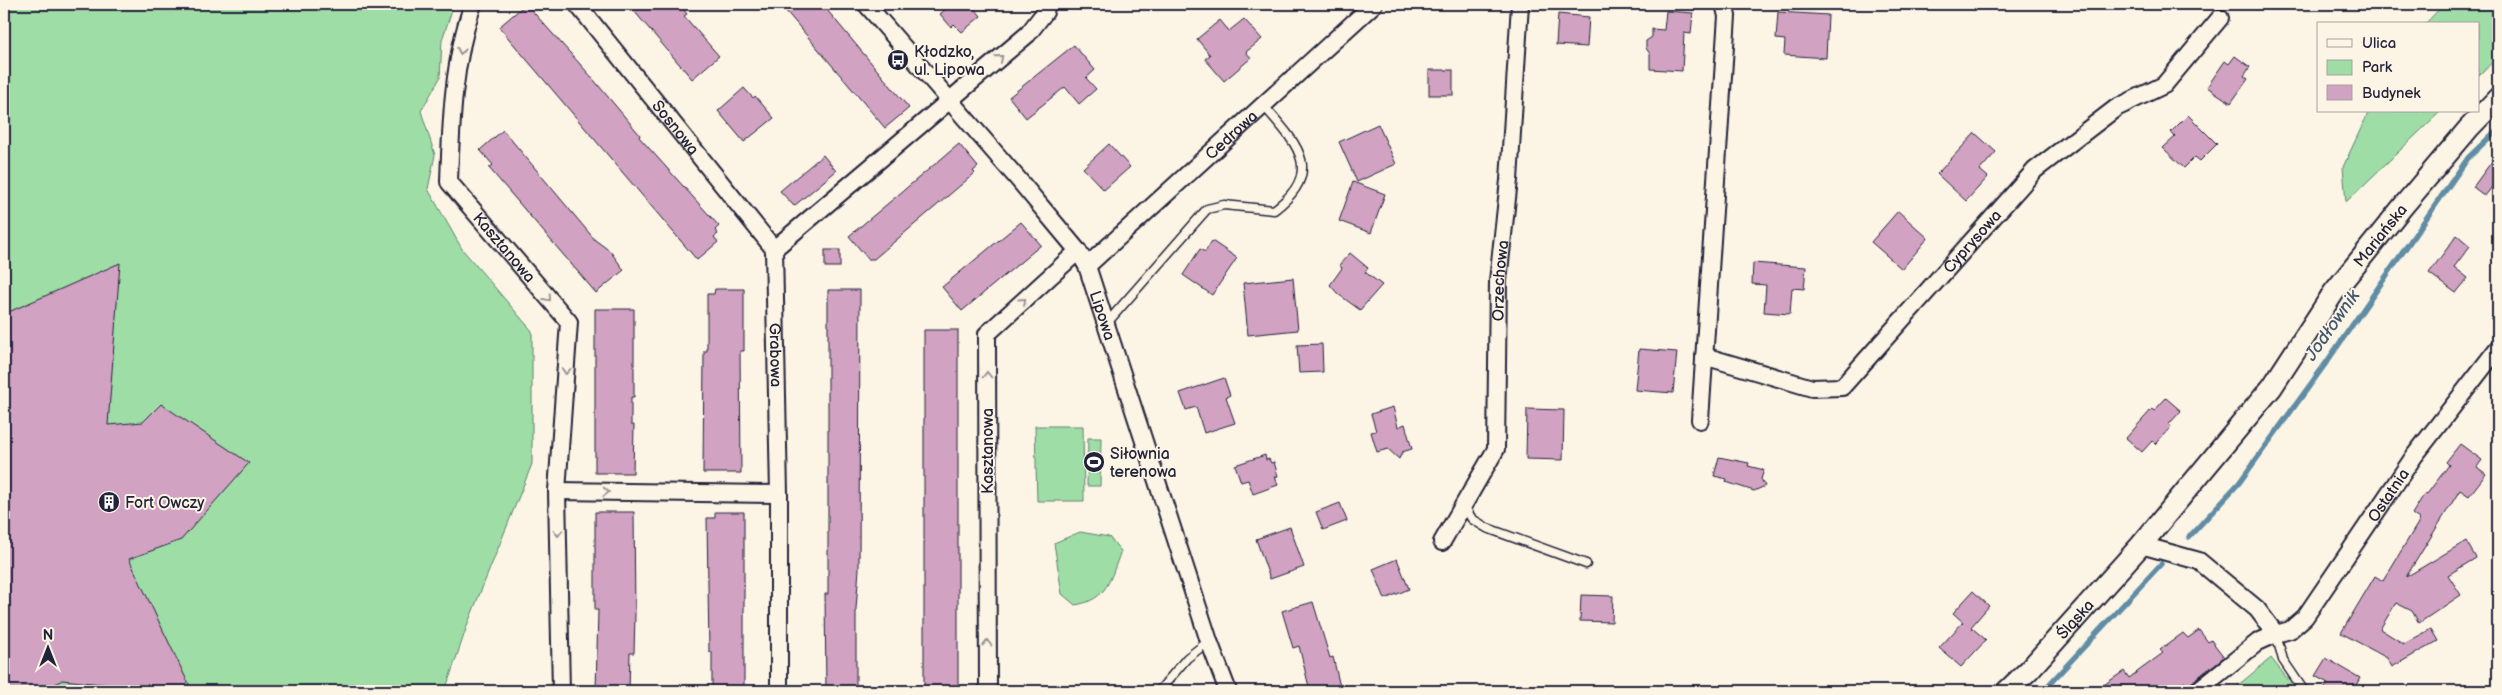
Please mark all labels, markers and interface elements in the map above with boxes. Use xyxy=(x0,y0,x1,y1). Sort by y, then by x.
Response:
legend xyxy=(2317,22,2480,112)
text: Ulica xyxy=(2362,34,2396,53)
place label: Kłodzko, ul. Lipowa xyxy=(914,43,985,80)
one-way arrow xyxy=(457,46,467,55)
bus stop icon: Kłodzko, ul. Lipowa xyxy=(886,48,910,72)
one-way arrow xyxy=(994,55,1003,64)
text: Park xyxy=(2362,58,2393,77)
text: Budynek xyxy=(2362,84,2421,103)
street label: Sosnowa xyxy=(647,97,702,159)
street label: Cedrowa xyxy=(1202,107,1262,164)
street label: Mariańska xyxy=(2350,201,2412,271)
street label: Cyprysowa xyxy=(1940,207,2006,278)
street label: Kasztanowa xyxy=(468,209,539,287)
street label: Orzechowa xyxy=(1490,239,1513,321)
water label: Jodłownik xyxy=(2300,285,2365,365)
street label: Lipowa xyxy=(1085,289,1119,343)
one-way arrow xyxy=(542,292,551,301)
one-way arrow xyxy=(1017,298,1026,307)
street label: Grabowa xyxy=(765,323,785,387)
one-way arrow xyxy=(560,367,571,375)
one-way arrow xyxy=(982,371,992,378)
street label: Kasztanowa xyxy=(979,408,998,494)
place label: Siłownia terenowa xyxy=(1110,445,1177,482)
sports icon: Siłownia terenowa xyxy=(1082,450,1106,474)
street label: Ostatnia xyxy=(2364,465,2414,526)
one-way arrow xyxy=(602,487,610,497)
building icon: Fort Owczy xyxy=(97,490,121,514)
place label: Fort Owczy xyxy=(125,494,205,513)
one-way arrow xyxy=(553,530,563,537)
street label: Śląska xyxy=(2052,596,2099,644)
north arrow xyxy=(22,622,72,672)
text: N xyxy=(43,627,53,644)
one-way arrow xyxy=(982,638,992,646)

